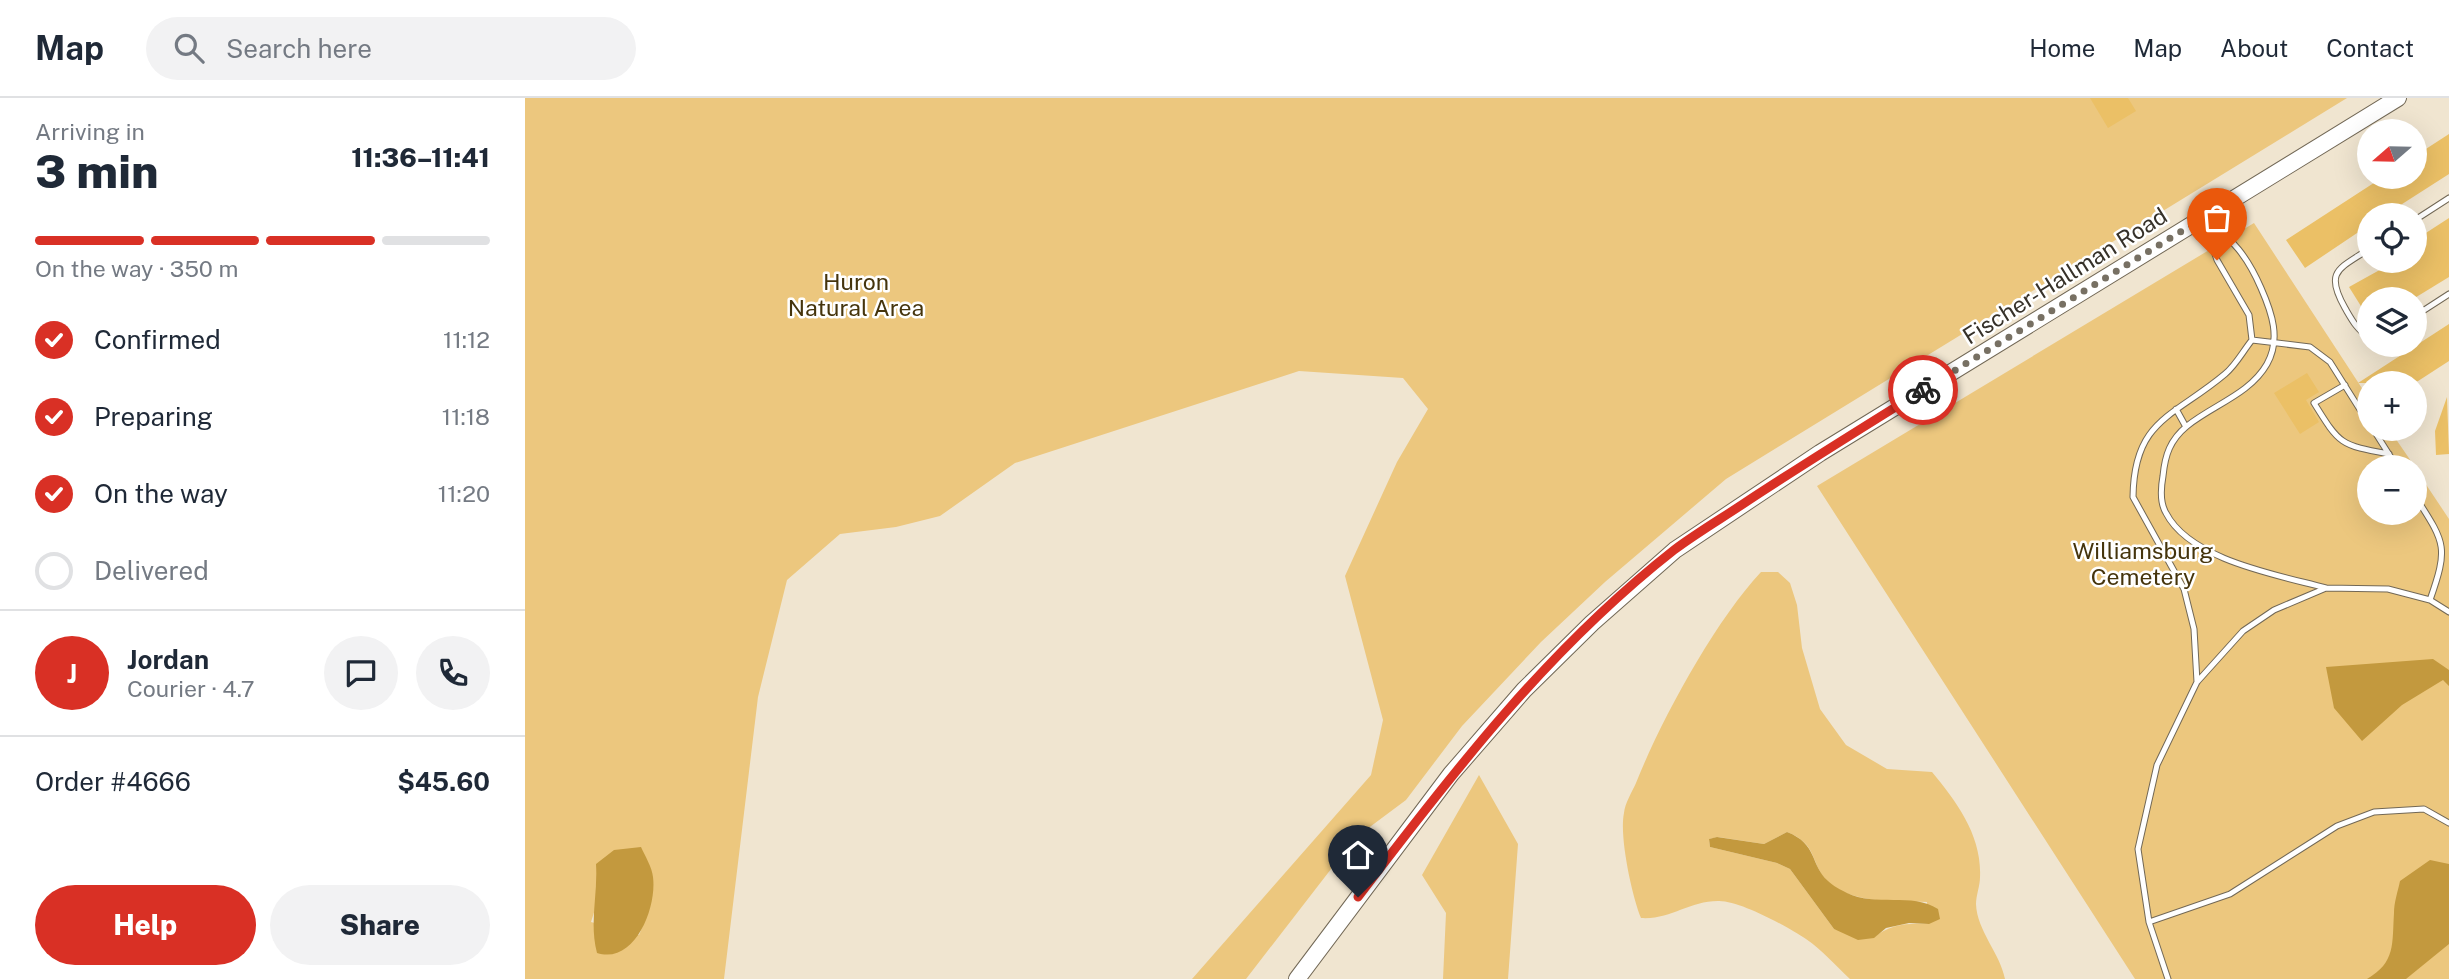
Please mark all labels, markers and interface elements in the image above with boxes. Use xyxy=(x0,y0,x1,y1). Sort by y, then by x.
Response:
search box xyxy=(146,17,636,80)
text: Map xyxy=(35,29,104,67)
icon: search xyxy=(170,29,208,67)
text: Search here xyxy=(226,33,372,64)
text: Home xyxy=(2029,34,2095,62)
text: Map xyxy=(2133,34,2182,62)
text: About xyxy=(2220,34,2288,62)
text: Contact xyxy=(2326,34,2414,62)
text: Arriving in xyxy=(35,118,145,145)
north arrow xyxy=(2357,119,2427,189)
map controls xyxy=(2357,119,2427,525)
text: 11:36–11:41 xyxy=(351,142,490,173)
text: 3 min xyxy=(35,144,159,198)
pin xyxy=(2187,188,2247,260)
icon: bag xyxy=(2198,199,2236,237)
street label: Fischer-Hallman Road xyxy=(1958,202,2172,350)
button: locate xyxy=(2357,203,2427,273)
text: On the way · 350 m xyxy=(35,255,238,282)
park label: Huron Natural Area xyxy=(788,268,924,321)
button: layers xyxy=(2357,287,2427,357)
icon: check xyxy=(35,321,73,359)
text: Confirmed xyxy=(94,324,221,355)
text: 11:12 xyxy=(443,326,490,353)
courier xyxy=(1888,355,1958,425)
icon: bike xyxy=(1904,371,1942,409)
button: + xyxy=(2357,371,2427,441)
icon: check xyxy=(35,398,73,436)
text: Preparing xyxy=(94,401,213,432)
text: 11:18 xyxy=(442,403,490,430)
button: − xyxy=(2357,455,2427,525)
icon: check xyxy=(35,475,73,513)
text: On the way xyxy=(94,478,228,509)
text: 11:20 xyxy=(438,480,490,507)
park label: Williamsburg Cemetery xyxy=(2072,537,2214,590)
text: Delivered xyxy=(94,555,209,586)
button: chat xyxy=(324,636,398,710)
button: phone xyxy=(416,636,490,710)
text: Jordan xyxy=(127,644,209,675)
text: J xyxy=(67,658,77,689)
text: Courier · 4.7 xyxy=(127,675,255,702)
text: Order #4666 xyxy=(35,766,191,797)
text: $45.60 xyxy=(397,766,490,797)
pin xyxy=(1328,825,1388,897)
icon: home xyxy=(1339,836,1377,874)
button: Help xyxy=(35,885,256,965)
button: Share xyxy=(270,885,490,965)

